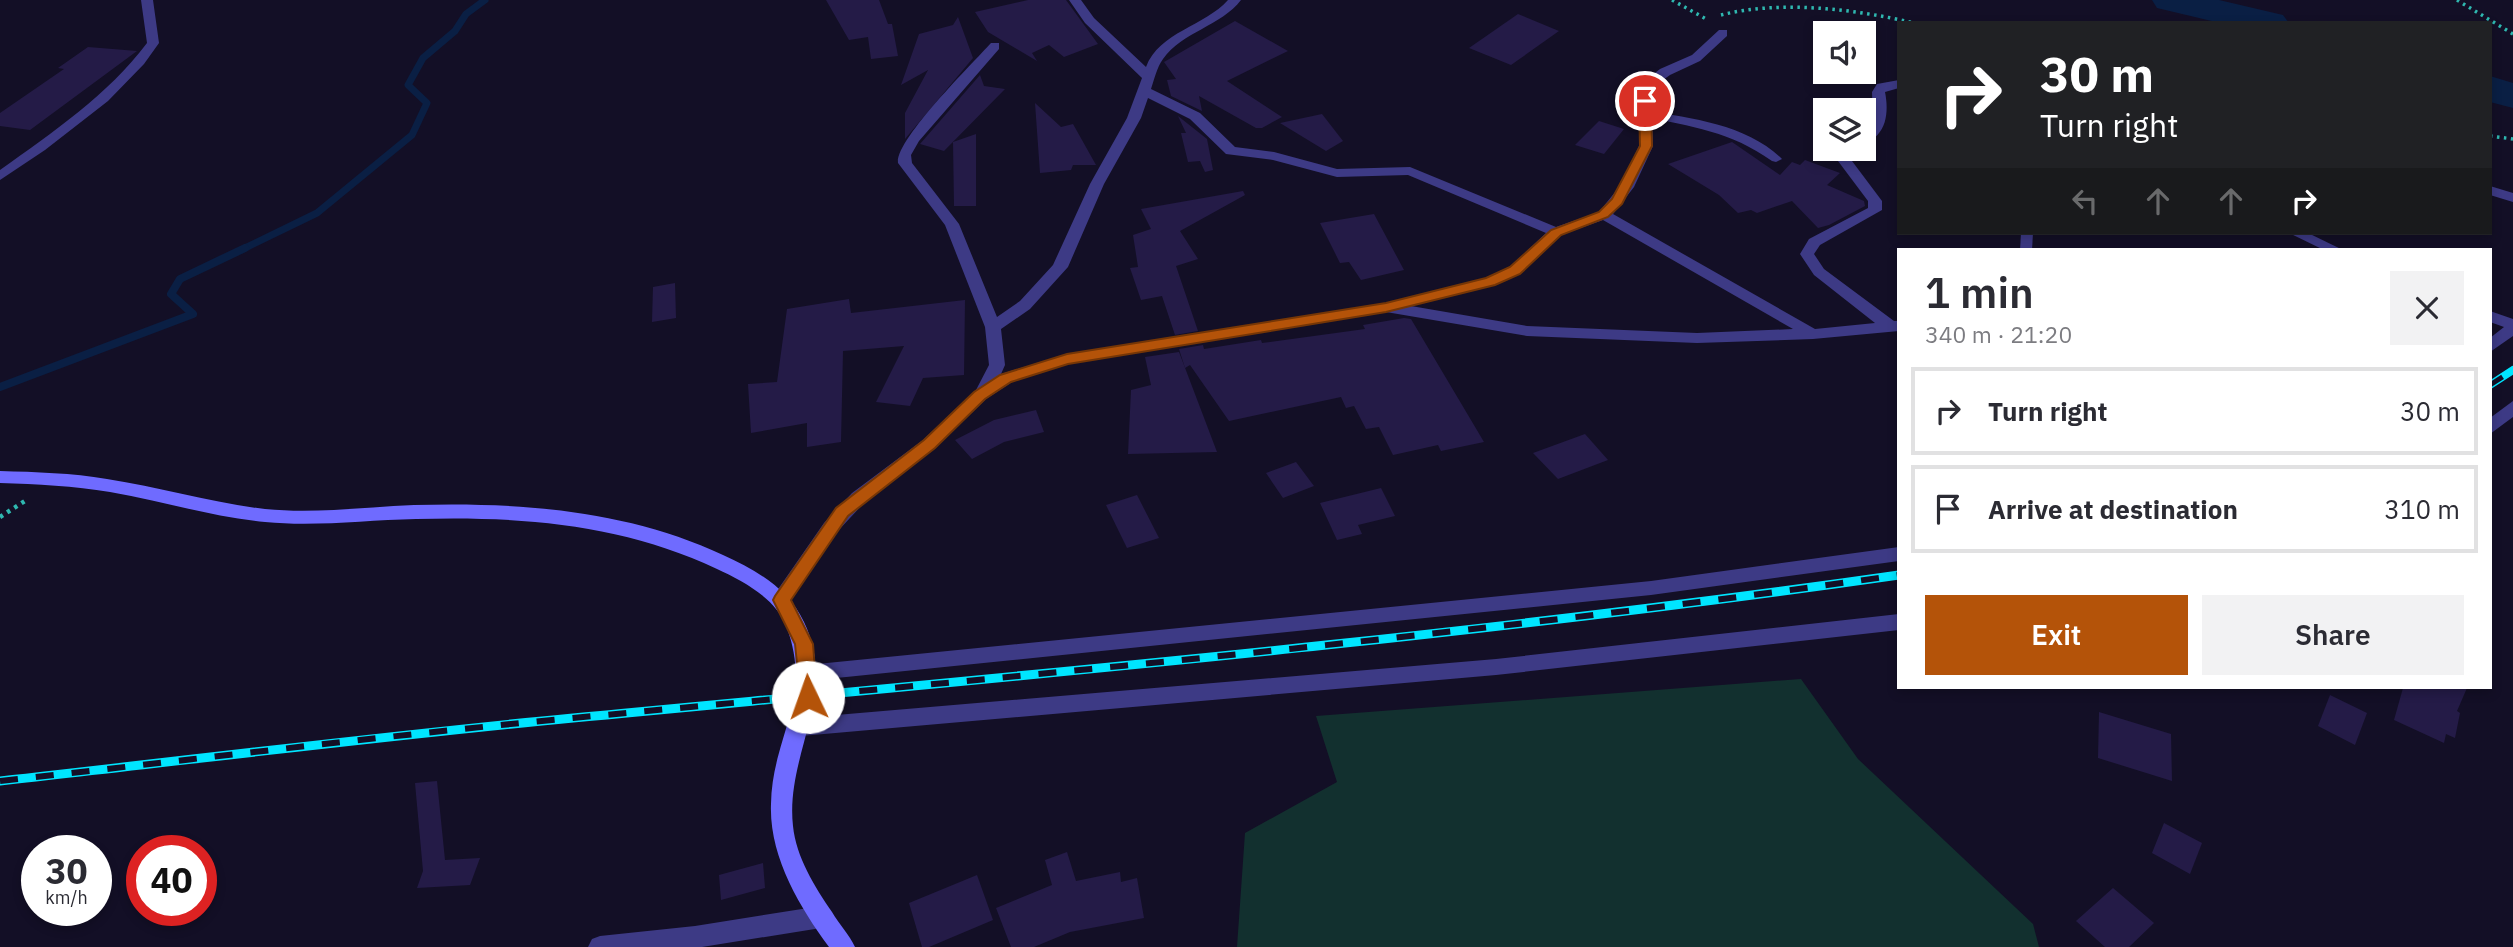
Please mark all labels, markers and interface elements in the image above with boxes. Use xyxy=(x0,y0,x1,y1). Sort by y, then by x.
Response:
map controls xyxy=(1813,21,1876,161)
button: sound xyxy=(1813,21,1876,84)
text: 30 m xyxy=(2040,42,2154,105)
icon: right xyxy=(1925,49,2016,140)
pin xyxy=(1615,71,1675,131)
icon: arrive xyxy=(1626,82,1664,120)
button: layers xyxy=(1813,98,1876,161)
text: Turn right xyxy=(2040,104,2178,146)
icon: left xyxy=(2066,182,2104,220)
icon: ahead xyxy=(2139,182,2177,220)
icon: ahead xyxy=(2212,182,2250,220)
icon: right xyxy=(2285,182,2323,220)
text: 1 min xyxy=(1925,265,2034,320)
button: close xyxy=(2390,271,2464,345)
text: 340 m · 21:20 xyxy=(1925,319,2072,349)
icon: right xyxy=(1929,392,1967,430)
text: Turn right xyxy=(1988,394,2107,428)
text: 30 m xyxy=(2400,394,2460,428)
icon: arrive xyxy=(1929,490,1967,528)
text: Arrive at destination xyxy=(1988,492,2238,526)
text: 310 m xyxy=(2384,492,2460,526)
button: Exit xyxy=(1925,595,2188,675)
button: Share xyxy=(2202,595,2464,675)
position arrow xyxy=(771,660,845,734)
speed limit sign: 40 xyxy=(126,835,217,926)
text: 30 xyxy=(45,848,88,894)
text: km/h xyxy=(45,886,88,909)

